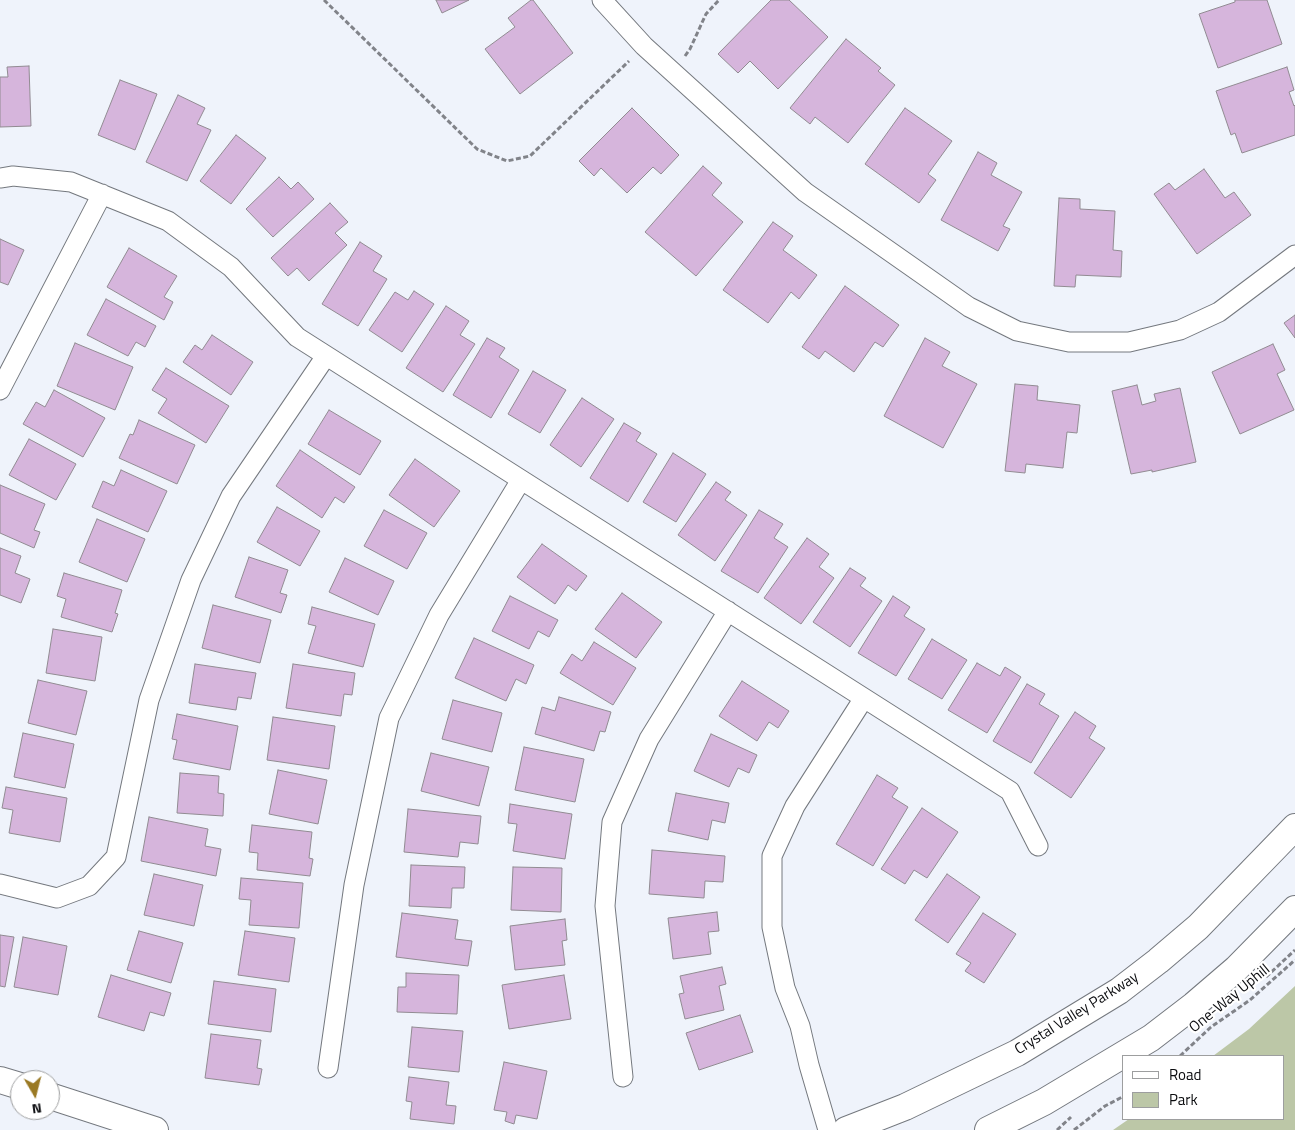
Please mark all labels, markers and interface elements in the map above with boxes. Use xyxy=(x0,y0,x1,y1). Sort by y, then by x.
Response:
street label: One-Way Uphill xyxy=(1186,961,1274,1037)
street label: Crystal Valley Parkway xyxy=(1012,969,1142,1059)
legend xyxy=(1122,1055,1285,1120)
text: Road xyxy=(1169,1063,1201,1086)
north arrow xyxy=(10,1070,60,1120)
text: Park xyxy=(1169,1088,1198,1111)
text: N xyxy=(31,1098,43,1120)

